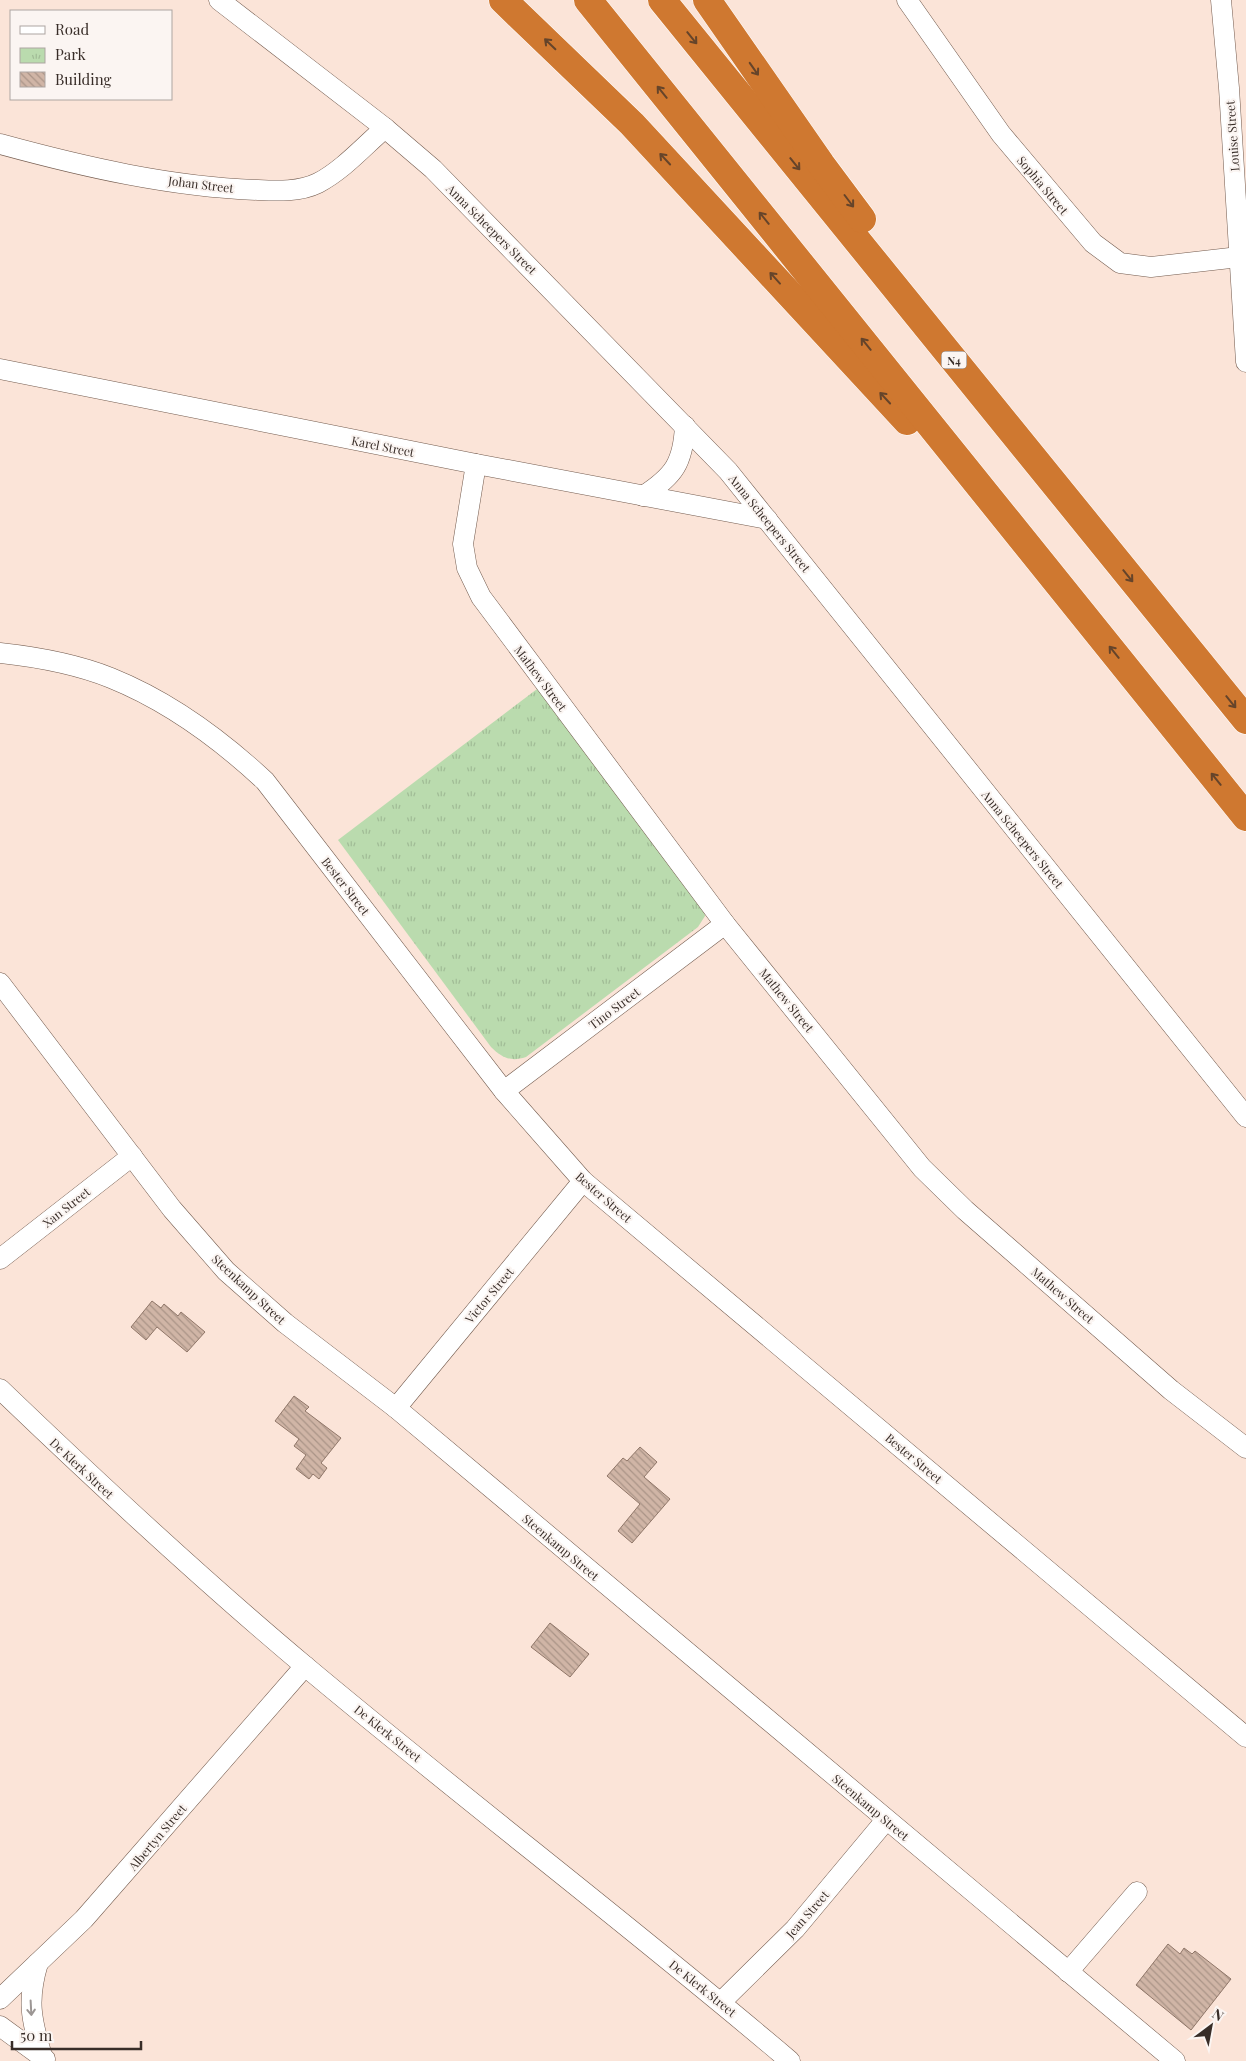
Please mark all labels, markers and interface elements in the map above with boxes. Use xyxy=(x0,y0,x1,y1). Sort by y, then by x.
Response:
legend xyxy=(10,10,172,100)
text: Road xyxy=(55,19,89,39)
one-way arrow xyxy=(687,31,698,44)
one-way arrow xyxy=(543,38,556,50)
text: Park xyxy=(55,44,87,64)
one-way arrow xyxy=(749,62,759,76)
text: Building xyxy=(55,69,112,89)
one-way arrow xyxy=(656,85,667,98)
street label: Louise Street xyxy=(1221,99,1242,172)
one-way arrow xyxy=(659,152,671,165)
street label: Sophia Street xyxy=(1014,152,1073,218)
one-way arrow xyxy=(789,157,800,170)
street label: Johan Street xyxy=(166,172,235,196)
street label: Anna Scheepers Street xyxy=(443,180,541,278)
one-way arrow xyxy=(844,194,854,208)
one-way arrow xyxy=(759,212,770,225)
one-way arrow xyxy=(769,272,781,285)
one-way arrow xyxy=(861,338,872,351)
road number: N4 xyxy=(942,352,966,368)
one-way arrow xyxy=(879,391,891,404)
street label: Karel Street xyxy=(350,432,417,460)
street label: Anna Scheepers Street xyxy=(725,470,815,576)
one-way arrow xyxy=(1123,569,1134,582)
street label: Mathew Street xyxy=(511,642,571,714)
one-way arrow xyxy=(1109,646,1120,659)
one-way arrow xyxy=(1226,695,1237,708)
one-way arrow xyxy=(1210,773,1221,786)
street label: Anna Scheepers Street xyxy=(978,786,1068,892)
street label: Bester Street xyxy=(318,854,374,919)
street label: Mathew Street xyxy=(756,965,818,1036)
street label: Tino Street xyxy=(585,983,643,1032)
street label: Bester Street xyxy=(573,1168,636,1226)
street label: Xan Street xyxy=(39,1183,94,1231)
street label: Steenkamp Street xyxy=(209,1251,290,1328)
street label: Victor Street xyxy=(460,1263,517,1327)
street label: Mathew Street xyxy=(1028,1263,1098,1327)
street label: Bester Street xyxy=(882,1430,946,1487)
street label: De Klerk Street xyxy=(47,1434,118,1502)
street label: Steenkamp Street xyxy=(519,1510,603,1584)
street label: De Klerk Street xyxy=(351,1701,425,1765)
street label: Steenkamp Street xyxy=(829,1770,913,1844)
street label: Albertyn Street xyxy=(124,1800,190,1874)
street label: Jean Street xyxy=(781,1886,833,1942)
street label: De Klerk Street xyxy=(666,1956,740,2020)
one-way arrow xyxy=(27,2000,36,2016)
north arrow xyxy=(1186,2001,1236,2051)
text: N xyxy=(1209,2004,1227,2025)
scale bar xyxy=(12,2018,141,2050)
text: 50 m xyxy=(20,2025,53,2045)

